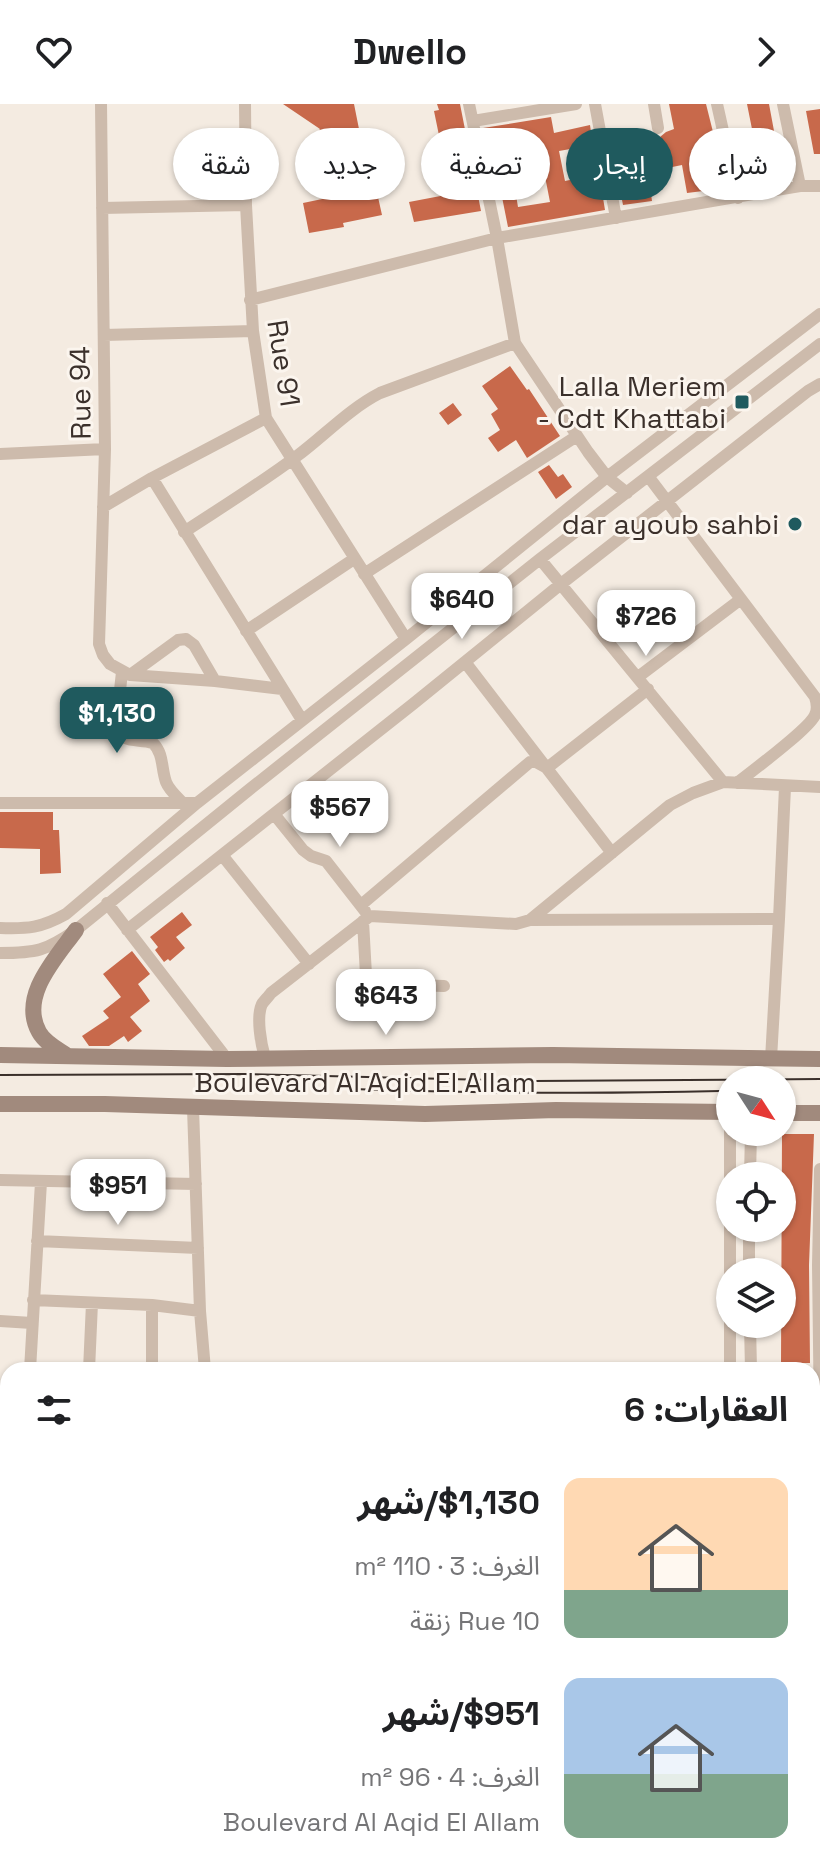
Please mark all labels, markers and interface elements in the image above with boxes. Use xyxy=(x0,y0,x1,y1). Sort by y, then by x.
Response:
text: Dwello xyxy=(353,29,467,75)
icon: heart xyxy=(32,30,76,74)
icon: forward xyxy=(744,30,788,74)
chip: شقة xyxy=(173,128,279,200)
chip: جديد xyxy=(295,128,405,200)
chip: تصفية xyxy=(421,128,550,200)
chip: إيجار xyxy=(566,128,673,200)
chip: شراء xyxy=(689,128,796,200)
street label: Rue 91 xyxy=(259,317,309,409)
street label: Rue 94 xyxy=(61,346,99,440)
place label: Lalla Meriem - Cdt Khattabi xyxy=(538,368,726,436)
marker: Lalla Meriem - Cdt Khattabi xyxy=(733,393,751,411)
place label: dar ayoub sahbi xyxy=(562,506,779,542)
marker: dar ayoub sahbi xyxy=(786,515,804,533)
pin: $640 xyxy=(415,573,509,641)
text: $640 xyxy=(429,582,495,616)
pin: $726 xyxy=(599,590,693,658)
text: $726 xyxy=(615,599,677,633)
pin: $1,130 xyxy=(52,687,182,755)
text: $1,130 xyxy=(78,696,156,730)
pin: $567 xyxy=(293,781,387,849)
text: $567 xyxy=(309,790,371,824)
pin: $643 xyxy=(339,969,433,1037)
text: $643 xyxy=(354,978,418,1012)
street label: Boulevard Al Aqid El Allam xyxy=(194,1064,536,1100)
north arrow xyxy=(716,1066,796,1146)
map controls xyxy=(716,1066,796,1338)
pin: $951 xyxy=(71,1159,165,1227)
button: locate xyxy=(716,1162,796,1242)
text: $951 xyxy=(89,1168,147,1202)
button: layers xyxy=(716,1258,796,1338)
icon: filters xyxy=(32,1388,76,1432)
text: العقارات: 6 xyxy=(624,1388,788,1431)
text: $1,130/شهر xyxy=(358,1481,540,1524)
icon: home xyxy=(628,1510,724,1606)
text: الغرف: 3 · 110 m² xyxy=(354,1549,540,1583)
text: Rue 10 زنقة xyxy=(410,1604,540,1638)
text: $951/شهر xyxy=(383,1692,540,1735)
icon: home xyxy=(628,1710,724,1806)
text: الغرف: 4 · 96 m² xyxy=(360,1760,540,1794)
text: Boulevard Al Aqid El Allam xyxy=(223,1805,540,1839)

